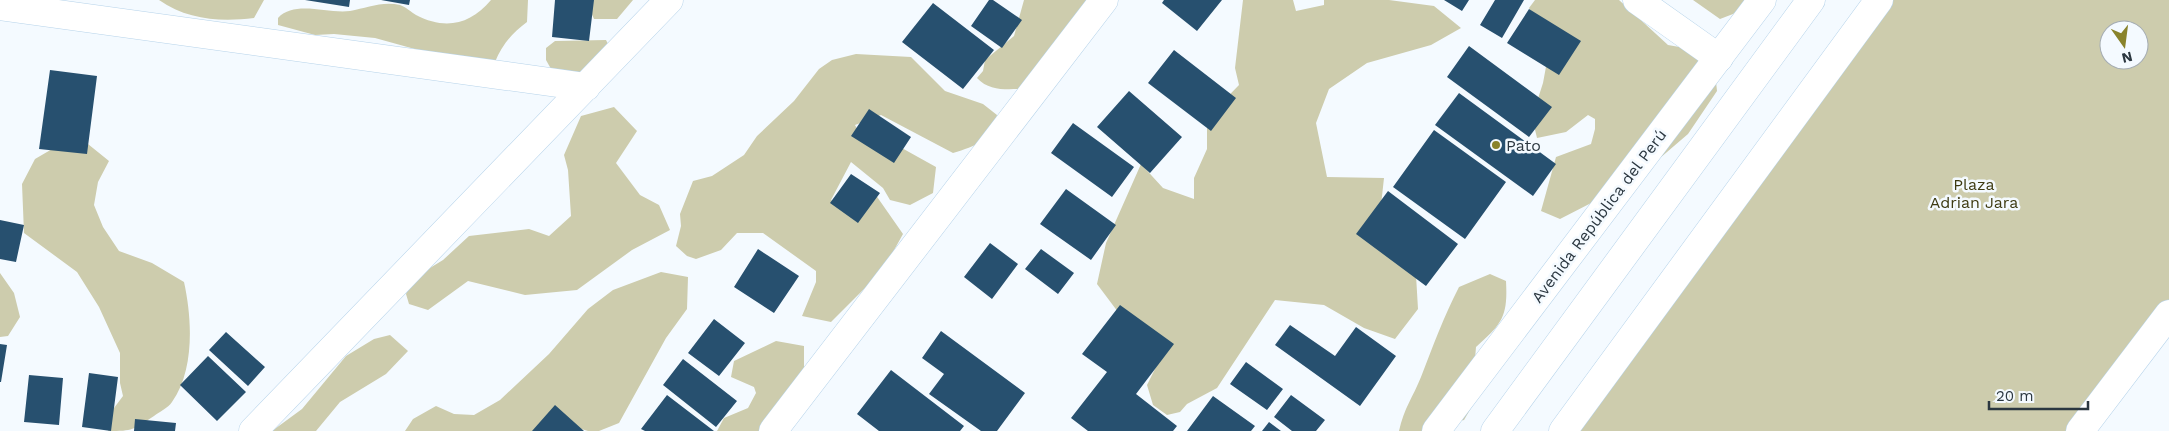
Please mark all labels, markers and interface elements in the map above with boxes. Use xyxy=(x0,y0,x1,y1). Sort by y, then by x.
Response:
north arrow xyxy=(2099,20,2149,70)
text: N xyxy=(2120,49,2134,67)
street label: Avenida República del Perú xyxy=(1528,126,1670,306)
place label: Pato xyxy=(1506,136,1541,155)
marker: Pato xyxy=(1490,139,1502,151)
park label: Plaza Adrian Jara xyxy=(1930,175,2018,212)
scale bar xyxy=(1989,378,2088,410)
text: 20 m xyxy=(1996,387,2034,405)

